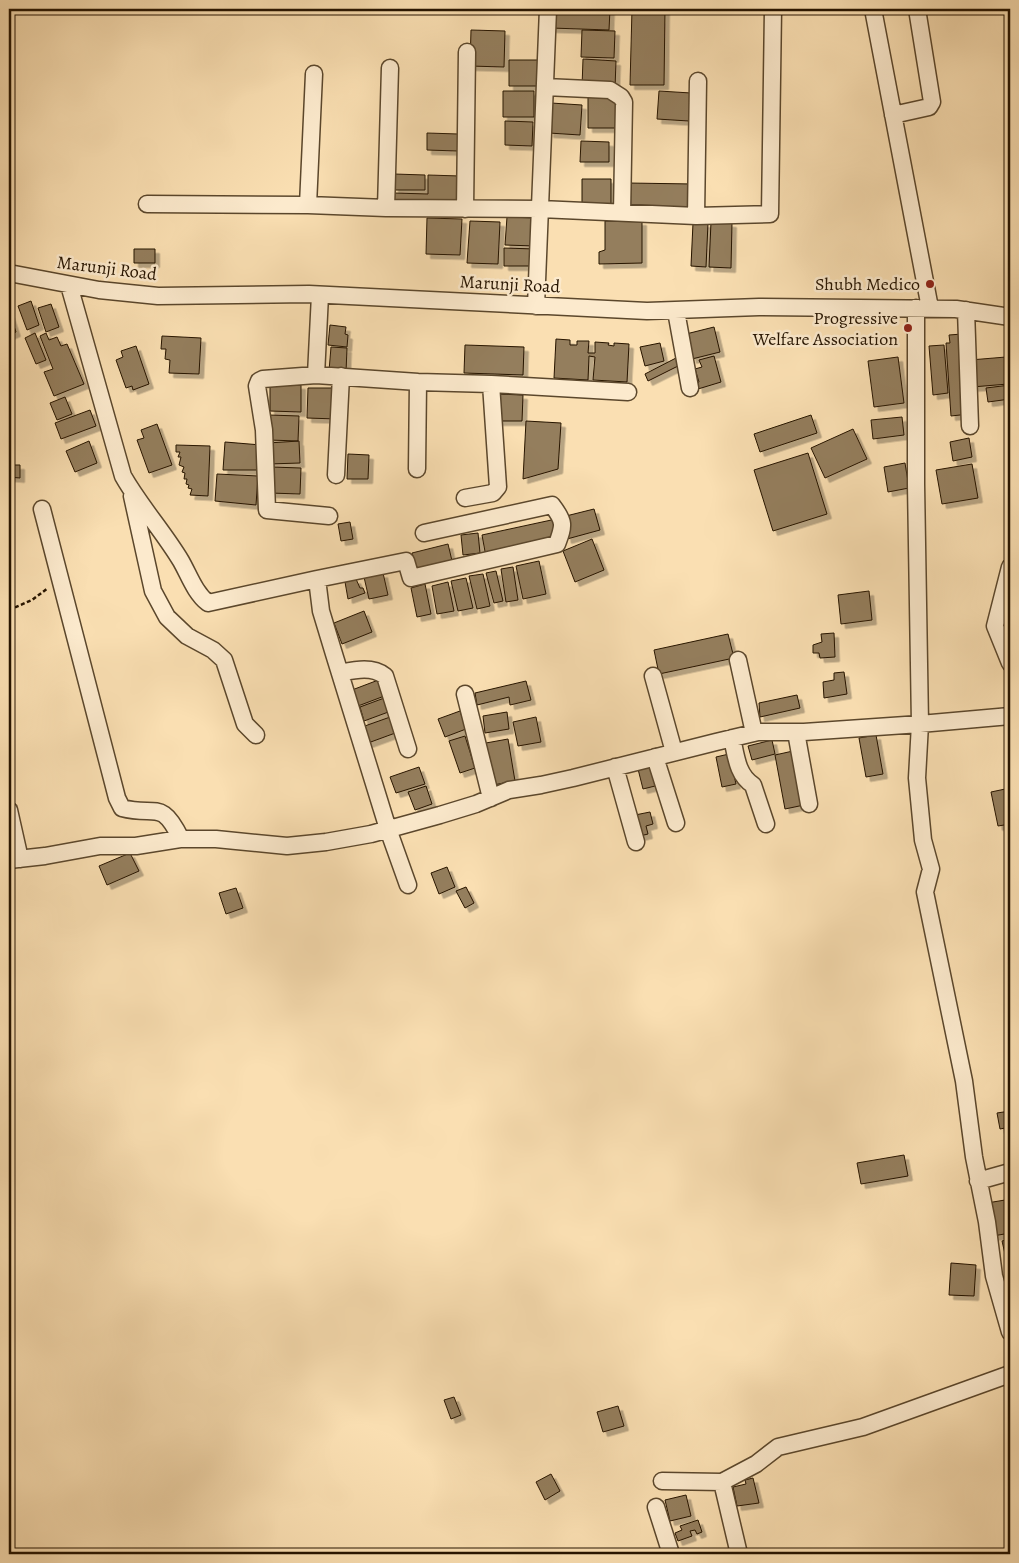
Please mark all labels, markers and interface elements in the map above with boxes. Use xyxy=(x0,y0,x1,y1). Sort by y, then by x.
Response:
street label: Marunji Road xyxy=(56,250,159,286)
street label: Marunji Road xyxy=(459,269,561,299)
place label: Shubh Medico xyxy=(815,272,920,296)
marker: Shubh Medico xyxy=(924,278,936,290)
place label: Progressive Welfare Association xyxy=(752,306,898,351)
marker: Progressive Welfare Association xyxy=(902,322,914,334)

